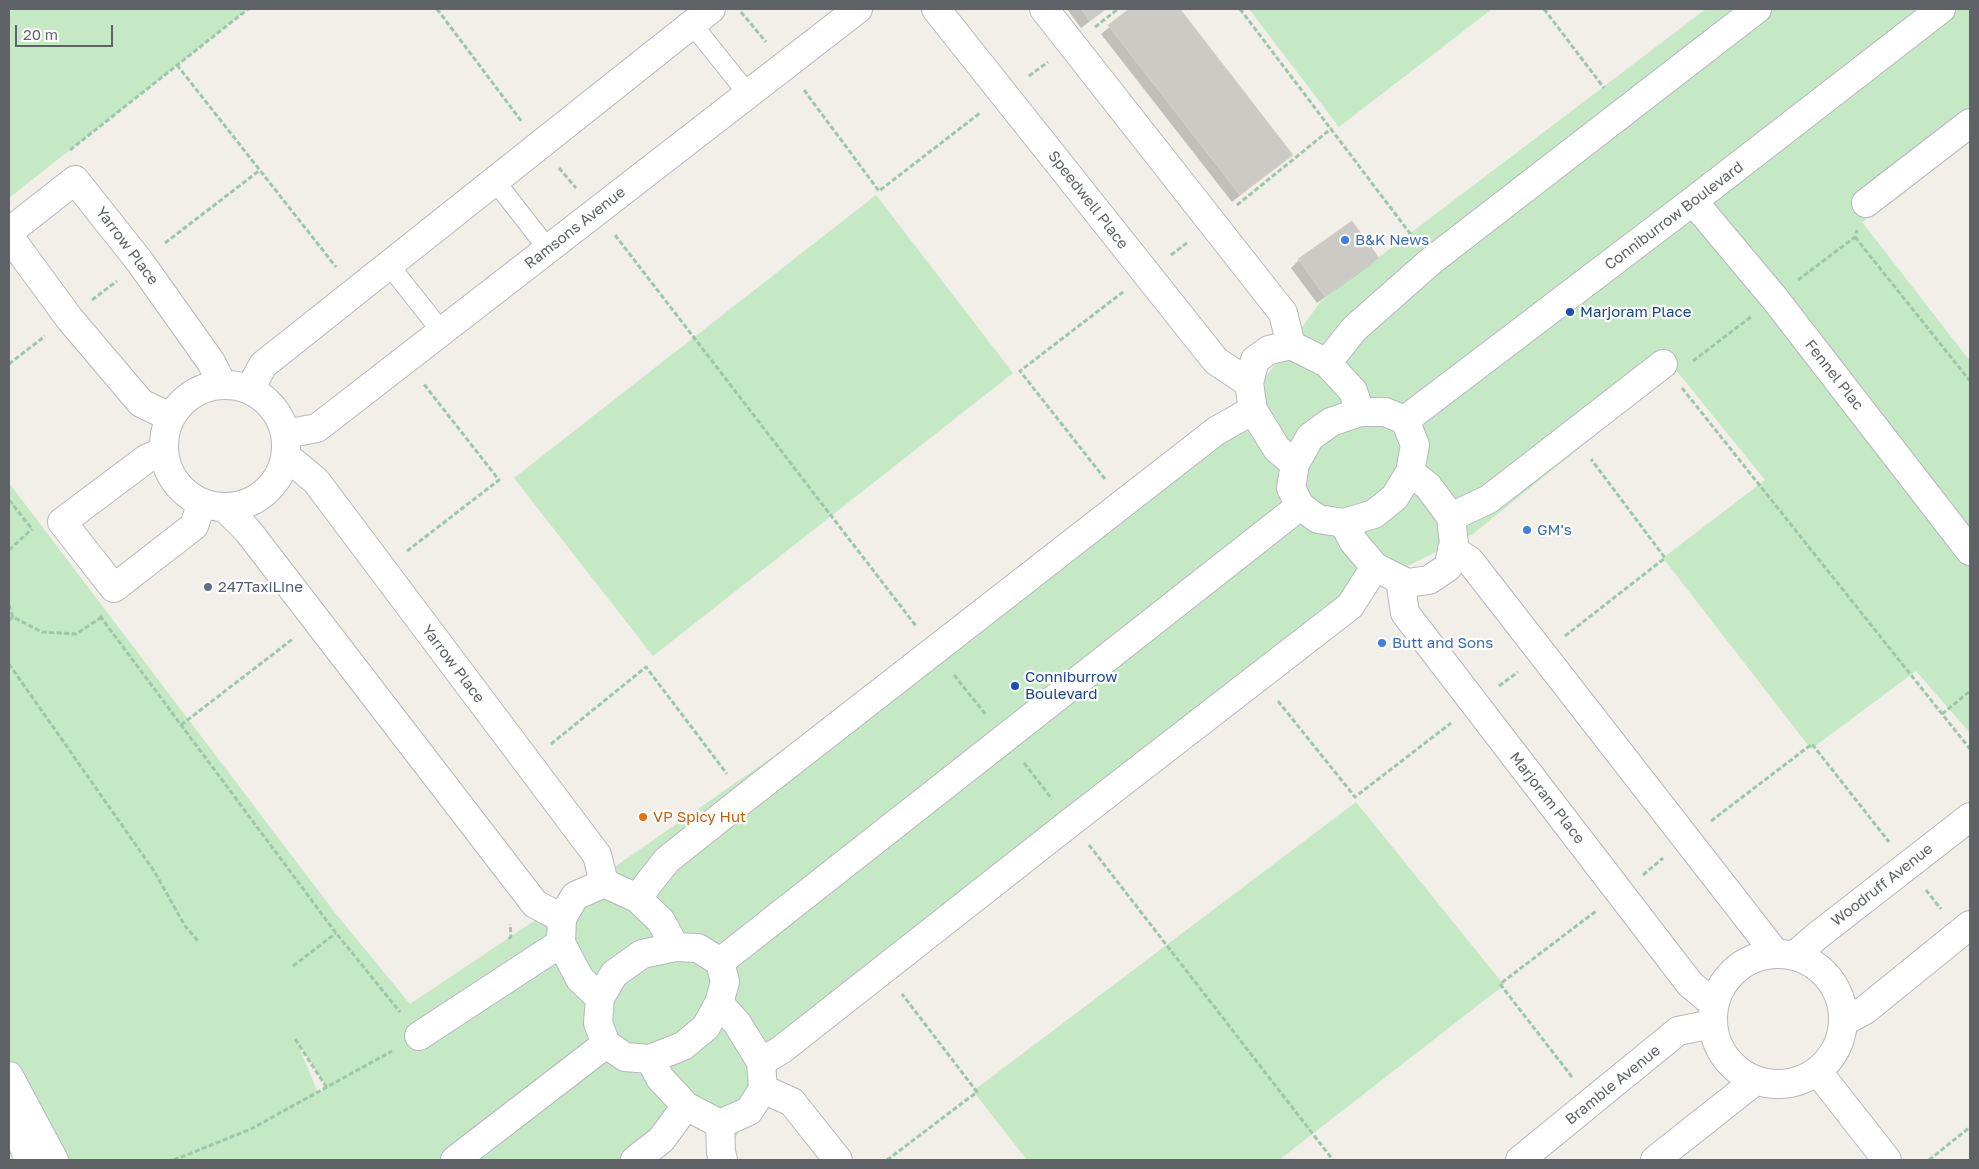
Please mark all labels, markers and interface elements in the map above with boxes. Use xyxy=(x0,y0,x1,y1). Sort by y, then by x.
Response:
scale bar xyxy=(18,15,115,47)
text: 20 m xyxy=(23,25,58,43)
street label: Speedwell Place xyxy=(1044,147,1132,253)
street label: Conniburrow Boulevard xyxy=(1601,158,1747,274)
street label: Ramsons Avenue xyxy=(521,183,629,273)
street label: Yarrow Place xyxy=(92,203,162,289)
place label: B&K News xyxy=(1355,231,1429,249)
marker: B&K News xyxy=(1339,234,1351,246)
place label: Marjoram Place xyxy=(1580,303,1691,321)
marker: Marjoram Place xyxy=(1564,306,1576,318)
street label: Fennel Plac xyxy=(1801,336,1867,414)
place label: GM's xyxy=(1537,521,1572,539)
marker: GM's xyxy=(1521,524,1533,536)
place label: 247TaxiLine xyxy=(218,578,303,596)
marker: 247TaxiLine xyxy=(202,581,214,593)
street label: Yarrow Place xyxy=(418,621,488,707)
place label: Butt and Sons xyxy=(1392,634,1493,652)
marker: Butt and Sons xyxy=(1376,637,1388,649)
place label: Conniburrow Boulevard xyxy=(1025,668,1118,703)
marker: Conniburrow Boulevard xyxy=(1009,680,1021,692)
street label: Marjoram Place xyxy=(1506,749,1588,847)
place label: VP Spicy Hut xyxy=(653,808,746,826)
marker: VP Spicy Hut xyxy=(637,811,649,823)
street label: Woodruff Avenue xyxy=(1828,840,1936,930)
street label: Bramble Avenue xyxy=(1562,1041,1664,1129)

